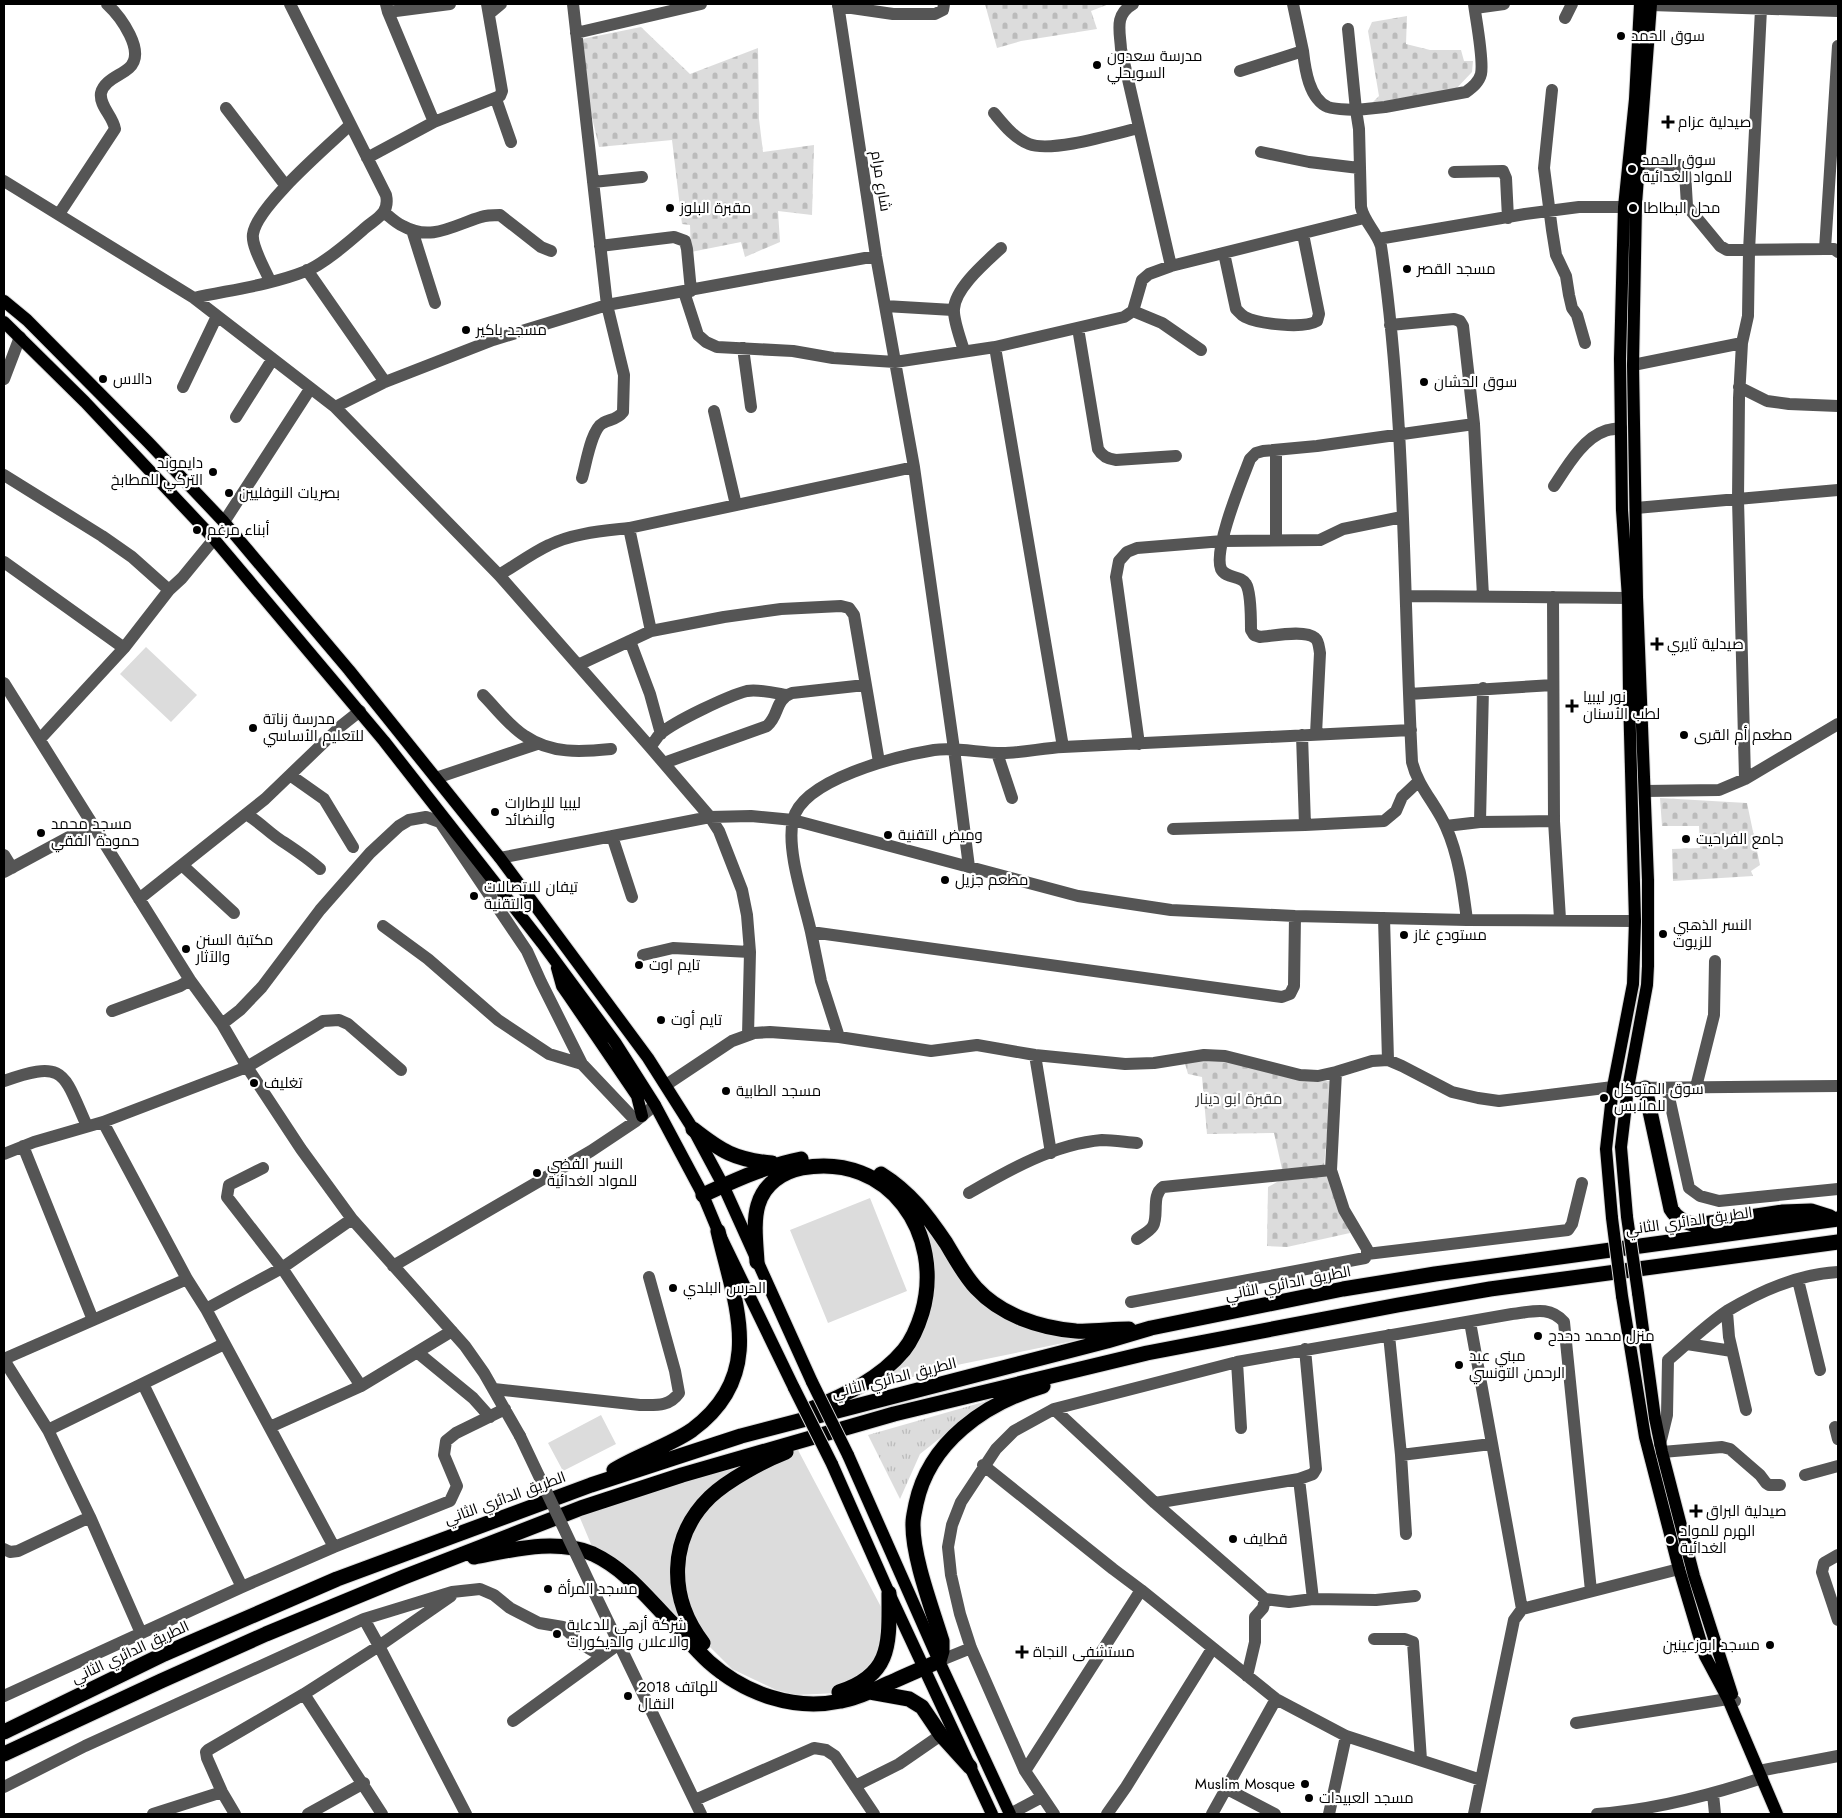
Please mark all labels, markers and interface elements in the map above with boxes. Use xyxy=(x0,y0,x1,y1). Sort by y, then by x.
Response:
place label: سوق الحمد xyxy=(1631,25,1705,47)
marker: سوق الحمد xyxy=(1615,30,1627,42)
place label: مدرسة سعدون السويحلي xyxy=(1107,45,1202,85)
marker: مدرسة سعدون السويحلي xyxy=(1091,59,1103,71)
place label: صيدلية عزام xyxy=(1678,111,1751,133)
marker: صيدلية عزام xyxy=(1662,116,1674,128)
street label: شارع مرام xyxy=(865,149,897,213)
place label: سوق الحمد للمواد الغدائية xyxy=(1642,149,1732,188)
marker: سوق الحمد للمواد الغدائية xyxy=(1626,163,1638,175)
place label: مقبرة البلوز xyxy=(679,197,751,219)
place label: محل البطاطا xyxy=(1643,197,1720,219)
marker: مقبرة البلوز xyxy=(664,202,676,214)
marker: محل البطاطا xyxy=(1627,202,1639,214)
place label: مسجد القصر xyxy=(1416,258,1496,280)
marker: مسجد القصر xyxy=(1401,263,1413,275)
place label: مسجد باكير xyxy=(475,319,547,341)
marker: مسجد باكير xyxy=(460,324,472,336)
place label: دالاس xyxy=(113,368,152,390)
place label: سوق الحشان xyxy=(1434,371,1517,393)
marker: دالاس xyxy=(97,373,109,385)
marker: سوق الحشان xyxy=(1418,376,1430,388)
place label: دايموند التركي للمطابخ xyxy=(111,452,203,492)
marker: دايموند التركي للمطابخ xyxy=(207,466,219,478)
place label: بصريات النوفليين xyxy=(239,482,340,504)
marker: بصريات النوفليين xyxy=(223,487,235,499)
place label: أبناء مرغم xyxy=(207,519,269,541)
marker: أبناء مرغم xyxy=(191,524,203,536)
place label: صيدلية ثايري xyxy=(1667,633,1744,656)
marker: صيدلية ثايري xyxy=(1651,638,1663,650)
place label: نور ليبيا لطب الأسنان xyxy=(1583,686,1660,725)
marker: نور ليبيا لطب الأسنان xyxy=(1565,699,1579,713)
place label: مدرسة زناتة للتعليم الأساسي xyxy=(263,708,364,748)
marker: مدرسة زناتة للتعليم الأساسي xyxy=(247,722,259,734)
place label: مطعم أم القرى xyxy=(1694,724,1792,746)
marker: مطعم أم القرى xyxy=(1678,729,1690,741)
place label: ليبيا للإطارات والنضائد xyxy=(505,792,581,831)
marker: ليبيا للإطارات والنضائد xyxy=(489,806,501,818)
place label: مسجد محمد حمودة الفقي xyxy=(51,813,139,853)
place label: وميض التقنية xyxy=(898,824,983,846)
marker: مسجد محمد حمودة الفقي xyxy=(35,827,47,839)
place label: جامع الفراحيت xyxy=(1696,828,1784,850)
marker: وميض التقنية xyxy=(882,829,894,841)
marker: جامع الفراحيت xyxy=(1680,833,1692,845)
place label: مطعم جزيل xyxy=(955,869,1028,891)
marker: مطعم جزيل xyxy=(939,874,951,886)
place label: تيفان للاتصالات والتقنية xyxy=(484,876,578,915)
marker: تيفان للاتصالات والتقنية xyxy=(468,890,480,902)
place label: النسر الذهبي للزيوت xyxy=(1673,914,1752,953)
place label: مستودع غاز xyxy=(1413,924,1487,946)
marker: النسر الذهبي للزيوت xyxy=(1657,928,1669,940)
place label: مكتبة السنن والآثار xyxy=(195,929,273,968)
marker: مستودع غاز xyxy=(1398,929,1410,941)
marker: مكتبة السنن والآثار xyxy=(180,943,192,955)
place label: تايم اوت xyxy=(649,954,700,976)
marker: تايم اوت xyxy=(633,959,645,971)
place label: تايم أوت xyxy=(671,1009,722,1031)
marker: تايم أوت xyxy=(655,1014,667,1026)
place label: تغليف xyxy=(264,1072,302,1094)
marker: تغليف xyxy=(248,1077,260,1089)
place label: سوق المتوكل للملابس xyxy=(1614,1078,1704,1117)
place label: مسجد الطابية xyxy=(736,1080,821,1102)
marker: مسجد الطابية xyxy=(720,1085,732,1097)
park label: مقبرة ابو دينار xyxy=(1195,1088,1282,1110)
marker: سوق المتوكل للملابس xyxy=(1598,1092,1610,1104)
place label: النسر الفضي للمواد الغدائية xyxy=(547,1153,637,1192)
marker: النسر الفضي للمواد الغدائية xyxy=(531,1167,543,1179)
street label: الطريق الدائري الثاني xyxy=(1624,1201,1754,1242)
street label: الطريق الدائري الثاني xyxy=(1223,1260,1353,1307)
place label: الحرس البلدي xyxy=(683,1277,766,1300)
marker: الحرس البلدي xyxy=(667,1282,679,1294)
place label: منزل محمد دحدح xyxy=(1548,1325,1655,1347)
marker: منزل محمد دحدح xyxy=(1532,1330,1544,1342)
place label: مبني عبد الرحمن التونسي xyxy=(1469,1345,1565,1385)
street label: الطريق الدائري الثاني xyxy=(829,1352,959,1405)
marker: مبني عبد الرحمن التونسي xyxy=(1453,1359,1465,1371)
street label: الطريق الدائري الثاني xyxy=(441,1466,569,1531)
place label: صيدلية البراق xyxy=(1706,1500,1787,1522)
marker: صيدلية البراق xyxy=(1690,1505,1702,1517)
place label: الهرم للمواد الغدائية xyxy=(1680,1520,1755,1559)
place label: قطايف xyxy=(1243,1528,1288,1550)
marker: قطايف xyxy=(1227,1533,1239,1545)
marker: الهرم للمواد الغدائية xyxy=(1664,1534,1676,1546)
place label: مسجد المرأة xyxy=(558,1578,638,1600)
marker: مسجد المرأة xyxy=(542,1583,554,1595)
place label: شركة أزهى للدعاية والاعلان والديكورات xyxy=(567,1614,689,1653)
street label: الطريق الدائري الثاني xyxy=(67,1615,193,1690)
marker: شركة أزهى للدعاية والاعلان والديكورات xyxy=(551,1628,563,1640)
place label: مسجد ابوزعينين xyxy=(1663,1634,1760,1656)
marker: مسجد ابوزعينين xyxy=(1764,1639,1776,1651)
place label: مستشفى النجاة xyxy=(1033,1641,1135,1663)
marker: مستشفى النجاة xyxy=(1015,1645,1029,1659)
place label: 2018 للهاتف النقال xyxy=(638,1676,718,1715)
marker: 2018 للهاتف النقال xyxy=(622,1690,634,1702)
place label: Muslim Mosque xyxy=(1195,1773,1295,1795)
marker: Muslim Mosque xyxy=(1299,1778,1311,1790)
place label: مسجد العبيدات xyxy=(1319,1787,1414,1809)
marker: مسجد العبيدات xyxy=(1303,1792,1315,1804)

